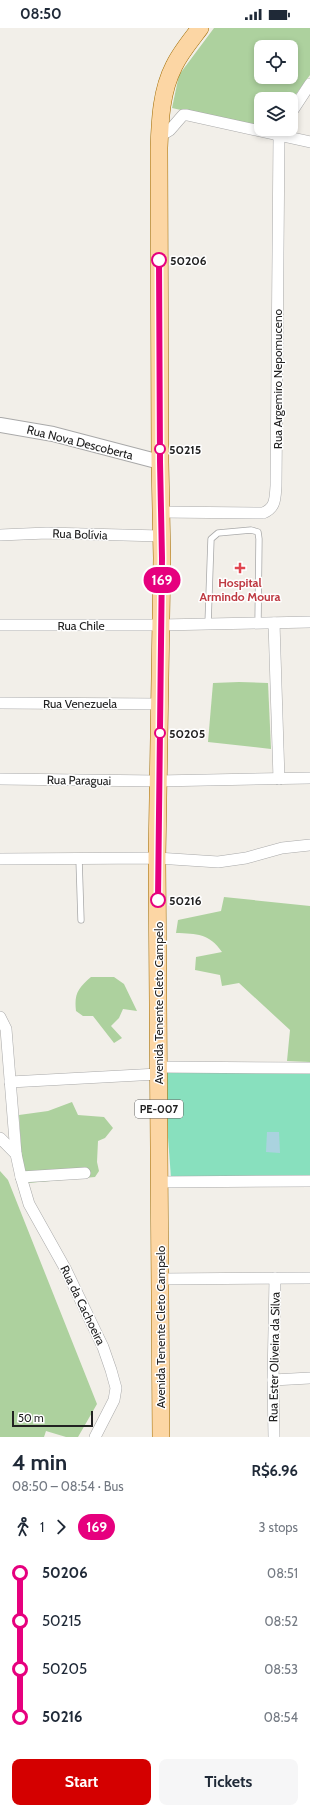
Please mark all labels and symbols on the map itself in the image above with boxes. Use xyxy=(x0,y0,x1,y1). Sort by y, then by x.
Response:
marker: 50206 xyxy=(151,252,167,268)
place label: 50206 xyxy=(170,253,207,268)
street label: Rua Argemiro Nepomuceno xyxy=(270,308,285,449)
street label: Rua Nova Descoberta xyxy=(25,422,135,463)
place label: 50215 xyxy=(169,442,201,457)
marker: 50215 xyxy=(154,443,166,455)
street label: Rua Bolívia xyxy=(52,526,108,542)
marker: Hospital Armindo Moura xyxy=(234,562,246,574)
line badge: 169 xyxy=(139,567,185,593)
place label: Hospital Armindo Moura xyxy=(200,575,280,604)
street label: Rua Chile xyxy=(57,618,105,633)
street label: Rua Venezuela xyxy=(43,696,117,711)
place label: 50205 xyxy=(169,726,205,741)
marker: 50205 xyxy=(154,727,166,739)
street label: Rua Paraguai xyxy=(47,772,111,788)
marker: 50216 xyxy=(150,892,166,908)
place label: 50216 xyxy=(169,893,202,908)
street label: Avenida Tenente Cleto Campelo xyxy=(151,921,166,1084)
road number: PE-007 xyxy=(135,1100,183,1118)
street label: Avenida Tenente Cleto Campelo xyxy=(153,1245,168,1408)
street label: Rua da Cachoeira xyxy=(57,1263,109,1348)
street label: Rua Ester Oliveira da Silva xyxy=(265,1292,283,1422)
scale bar xyxy=(12,1409,93,1428)

